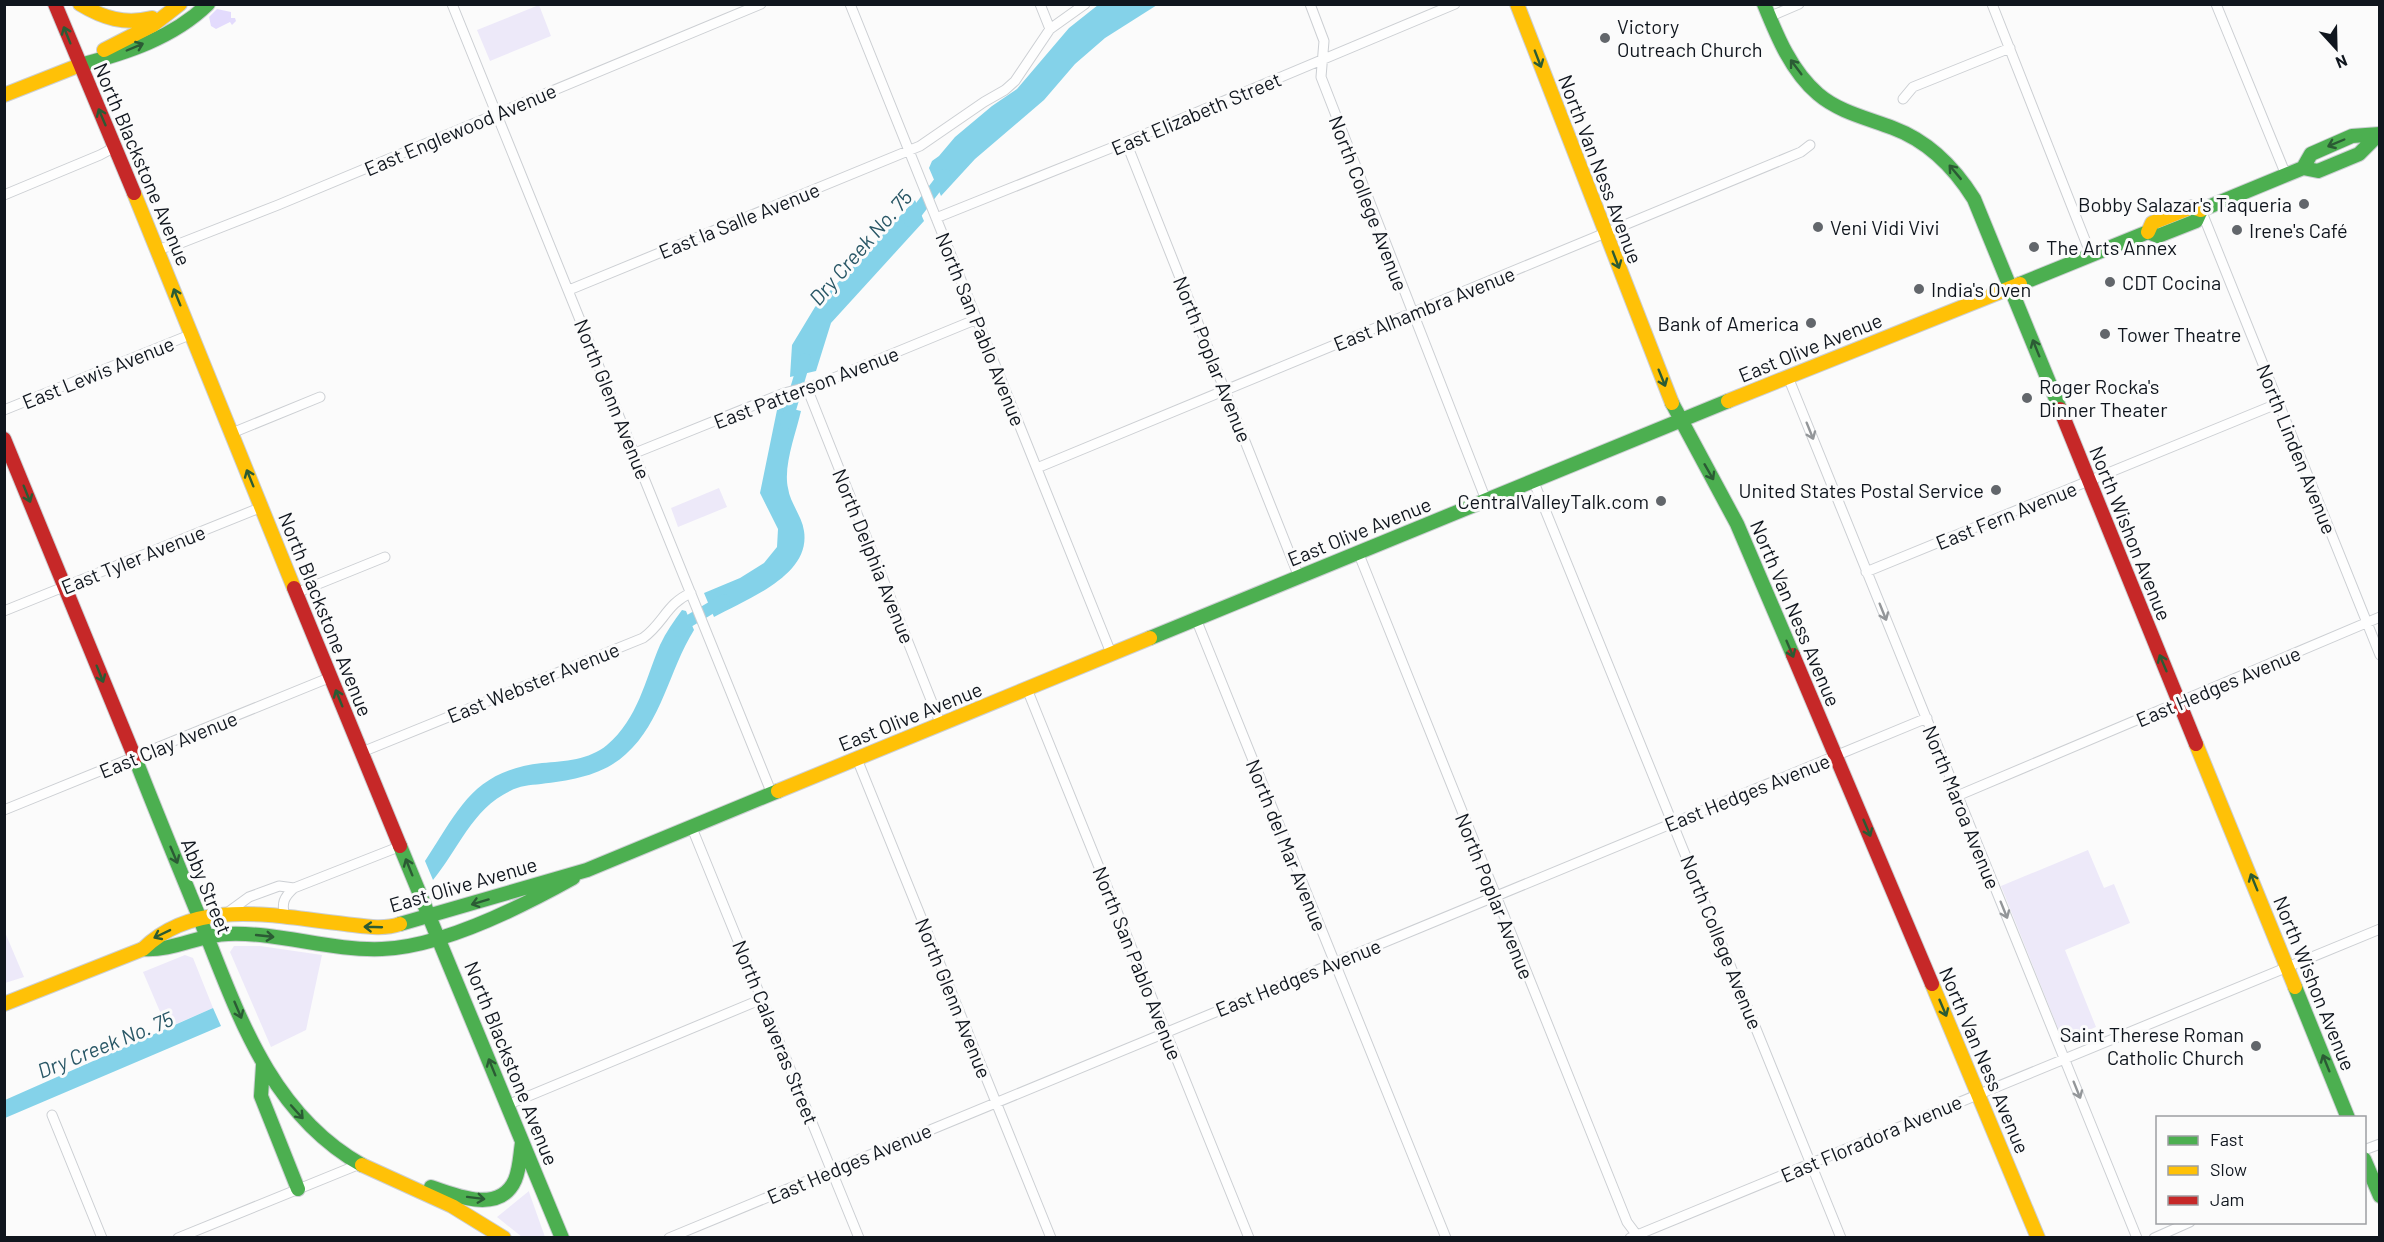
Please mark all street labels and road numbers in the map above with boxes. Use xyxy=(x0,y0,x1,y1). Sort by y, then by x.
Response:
street label: North Blackstone Avenue xyxy=(89,59,197,269)
street label: East Elizabeth Street xyxy=(1108,66,1284,160)
street label: North Van Ness Avenue xyxy=(1554,71,1648,267)
street label: East Englewood Avenue xyxy=(360,78,560,180)
street label: North College Avenue xyxy=(1324,112,1414,294)
street label: East la Salle Avenue xyxy=(655,177,823,263)
street label: North San Pablo Avenue xyxy=(931,229,1031,429)
street label: East Alhambra Avenue xyxy=(1330,261,1518,355)
street label: North Poplar Avenue xyxy=(1169,272,1257,446)
street label: East Olive Avenue xyxy=(1735,307,1885,387)
street label: North Glenn Avenue xyxy=(570,315,656,483)
street label: East Lewis Avenue xyxy=(19,331,177,413)
street label: East Patterson Avenue xyxy=(710,341,902,433)
street label: North Linden Avenue xyxy=(2252,361,2342,537)
street label: North Wishon Avenue xyxy=(2085,442,2177,624)
street label: North Delphia Avenue xyxy=(828,465,920,647)
street label: East Fern Avenue xyxy=(1932,476,2080,554)
street label: East Olive Avenue xyxy=(1284,491,1434,571)
street label: North Blackstone Avenue xyxy=(274,508,378,720)
street label: North Van Ness Avenue xyxy=(1746,516,1846,710)
street label: East Tyler Avenue xyxy=(57,519,209,599)
street label: East Webster Avenue xyxy=(443,637,623,727)
street label: East Hedges Avenue xyxy=(2132,641,2304,731)
street label: East Olive Avenue xyxy=(835,676,985,756)
street label: East Clay Avenue xyxy=(95,705,241,783)
street label: North Maroa Avenue xyxy=(1918,722,2006,892)
street label: East Hedges Avenue xyxy=(1661,748,1833,836)
street label: North del Mar Avenue xyxy=(1241,755,1333,935)
street label: North Poplar Avenue xyxy=(1451,809,1539,983)
street label: Abby Street xyxy=(177,834,237,938)
street label: East Olive Avenue xyxy=(386,851,540,917)
street label: North College Avenue xyxy=(1676,851,1768,1033)
street label: North San Pablo Avenue xyxy=(1088,863,1188,1063)
street label: North Wishon Avenue xyxy=(2269,892,2361,1074)
street label: North Glenn Avenue xyxy=(911,914,997,1082)
street label: East Hedges Avenue xyxy=(1212,933,1384,1021)
street label: North Calaveras Street xyxy=(728,936,824,1128)
street label: North Blackstone Avenue xyxy=(460,957,564,1169)
street label: North Van Ness Avenue xyxy=(1935,963,2035,1157)
street label: East Floradora Avenue xyxy=(1777,1089,1965,1187)
street label: East Hedges Avenue xyxy=(763,1118,935,1208)

